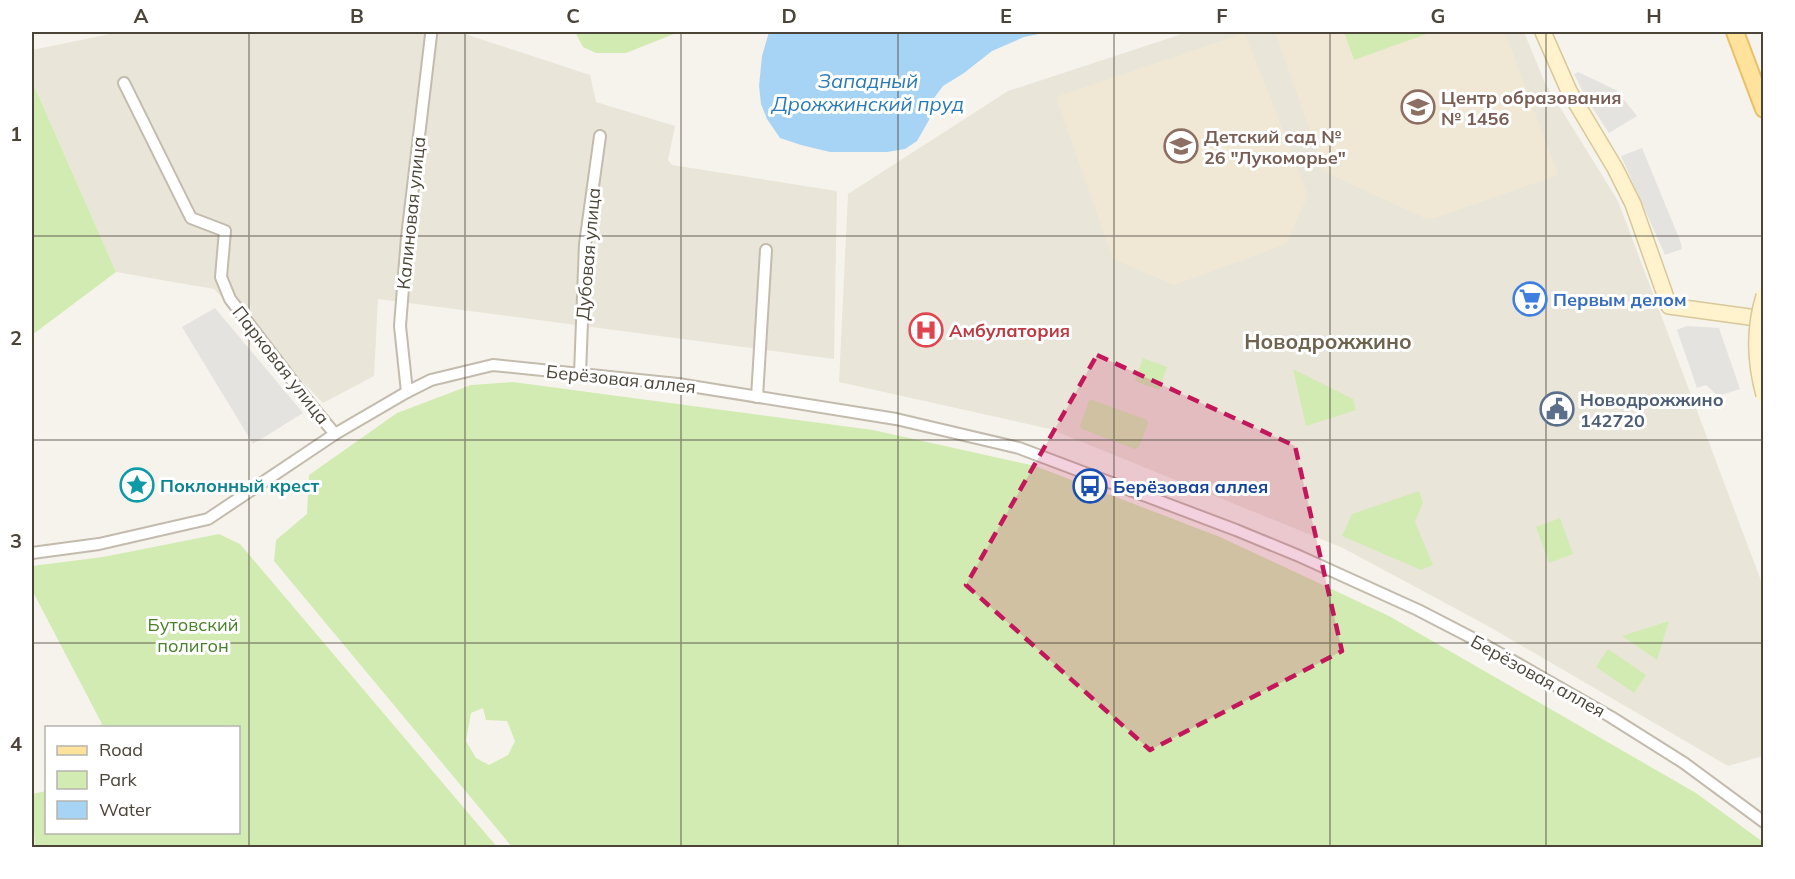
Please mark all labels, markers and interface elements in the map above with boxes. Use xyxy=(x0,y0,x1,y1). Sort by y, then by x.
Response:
text: A xyxy=(134,3,149,28)
text: B xyxy=(350,3,364,28)
text: C xyxy=(566,3,580,28)
text: D xyxy=(781,3,797,28)
text: E xyxy=(1000,3,1012,28)
text: F xyxy=(1216,3,1228,28)
text: G xyxy=(1431,3,1445,28)
text: H xyxy=(1646,3,1662,28)
water label: Западный Дрожжинский пруд xyxy=(771,68,964,116)
place label: Центр образования № 1456 xyxy=(1441,86,1621,130)
school or university icon: Центр образования № 1456 xyxy=(1400,89,1436,125)
text: 1 xyxy=(10,121,22,146)
place label: Детский сад № 26 "Лукоморье" xyxy=(1204,125,1346,169)
school or university icon: Детский сад № 26 "Лукоморье" xyxy=(1163,128,1199,164)
street label: Калиновая улица xyxy=(392,136,430,290)
street label: Дубовая улица xyxy=(571,187,605,321)
supermarket icon: Первым делом xyxy=(1512,281,1548,317)
place label: Первым делом xyxy=(1553,288,1687,311)
street label: Парковая улица xyxy=(228,301,334,429)
hospital icon: Амбулатория xyxy=(908,312,944,348)
place label: Амбулатория xyxy=(949,319,1070,342)
text: 2 xyxy=(10,325,22,350)
district label: Новодрожжино xyxy=(1244,328,1412,354)
street label: Берёзовая аллея xyxy=(545,360,697,398)
place label: Новодрожжино 142720 xyxy=(1580,388,1724,432)
public building icon: Новодрожжино 142720 xyxy=(1539,391,1575,427)
place icon: Поклонный крест xyxy=(119,467,155,503)
bus stop icon: Берёзовая аллея xyxy=(1072,468,1108,504)
place label: Поклонный крест xyxy=(160,474,319,497)
place label: Берёзовая аллея xyxy=(1113,475,1268,498)
text: 3 xyxy=(10,528,22,553)
park label: Бутовский полигон xyxy=(148,613,238,657)
street label: Берёзовая аллея xyxy=(1467,630,1609,722)
legend xyxy=(45,726,240,834)
text: 4 xyxy=(10,731,22,756)
text: Road xyxy=(99,738,143,761)
text: Park xyxy=(99,768,138,791)
text: Water xyxy=(99,798,152,821)

